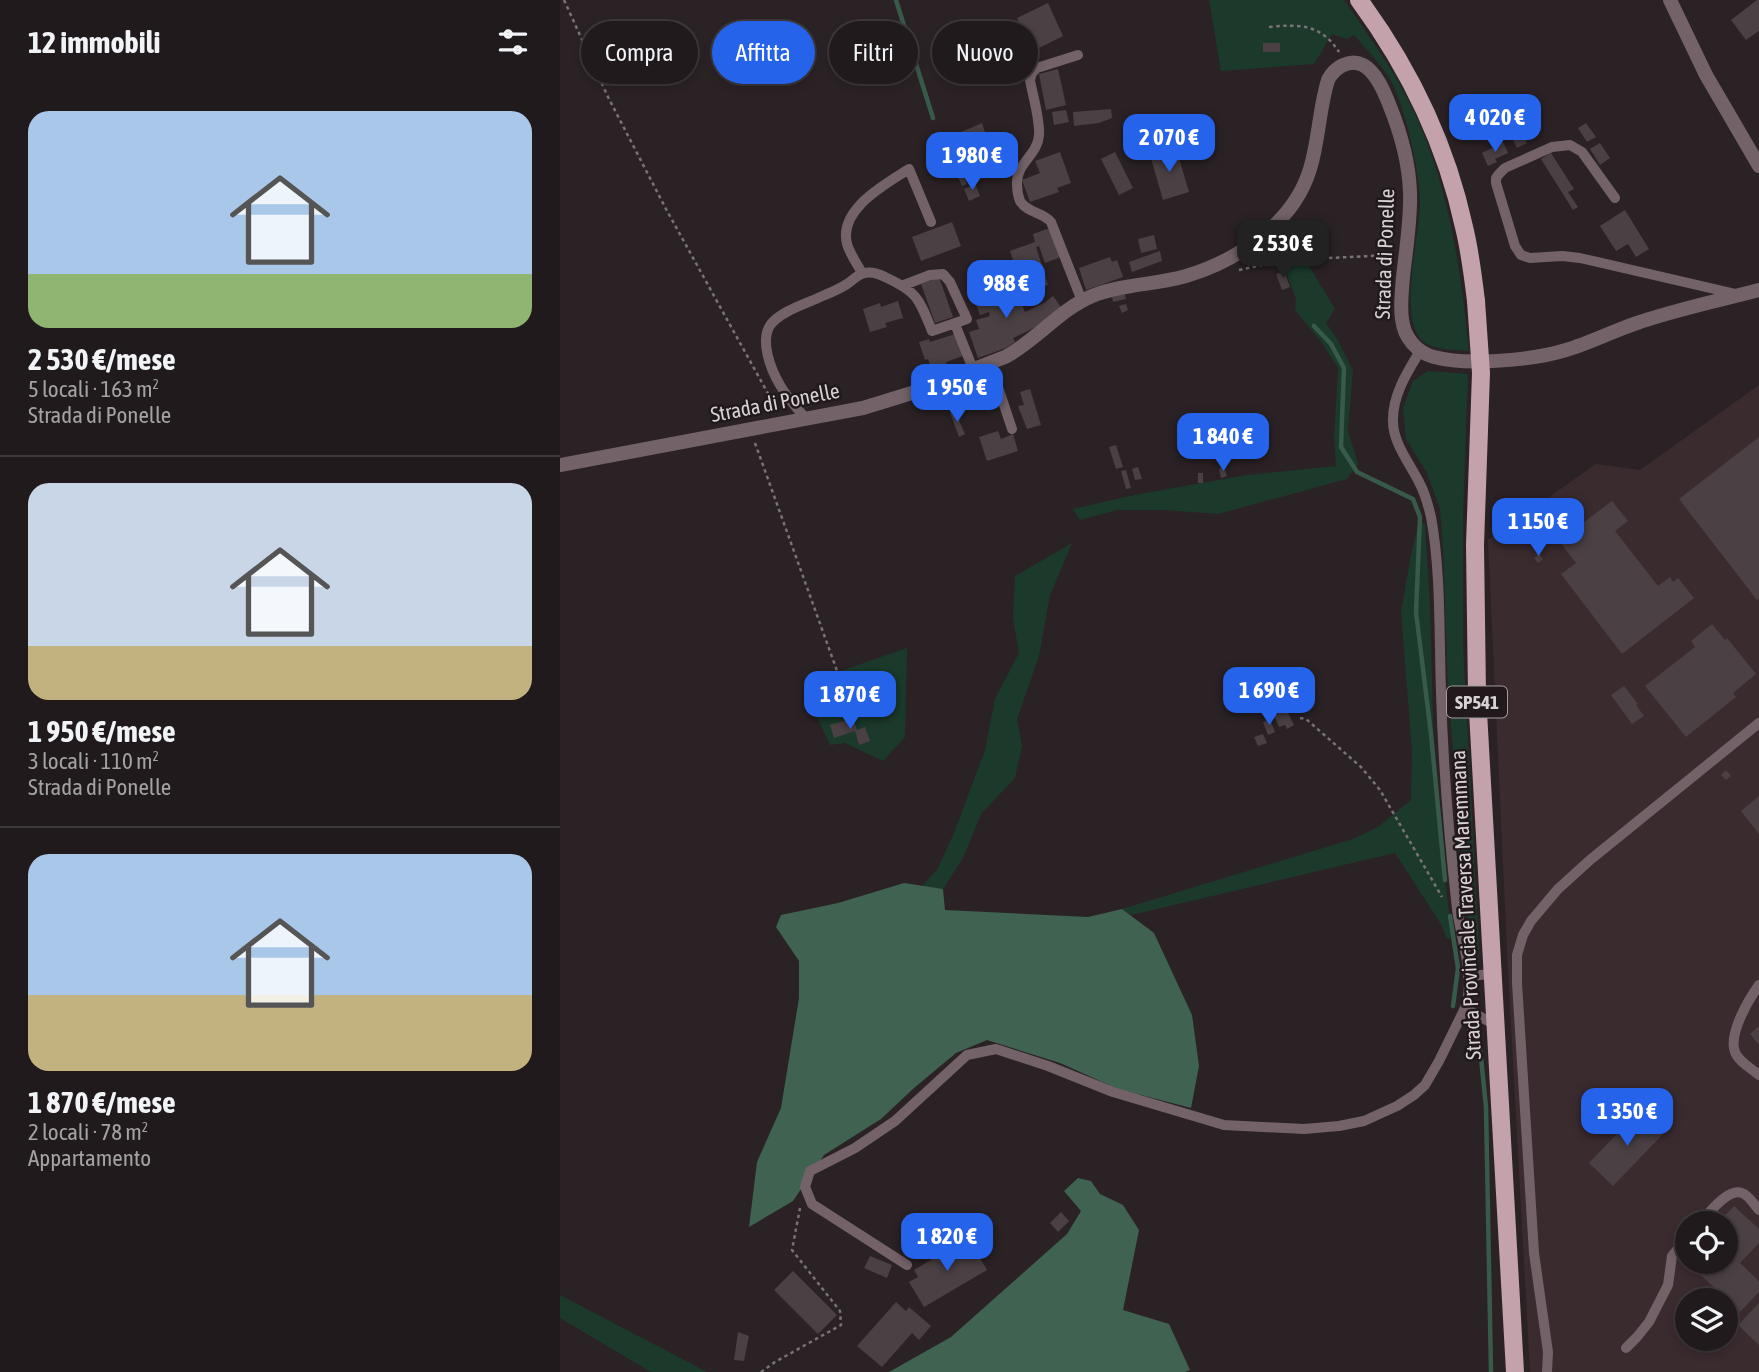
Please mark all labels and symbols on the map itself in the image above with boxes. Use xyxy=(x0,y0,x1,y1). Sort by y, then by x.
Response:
pin: 4 020 € xyxy=(1430,94,1560,154)
pin: 2 070 € xyxy=(1104,114,1234,174)
pin: 1 980 € xyxy=(907,132,1037,192)
street label: Strada di Ponelle xyxy=(1370,188,1398,320)
pin: 2 530 € xyxy=(1218,220,1348,280)
pin: 988 € xyxy=(957,260,1055,320)
pin: 1 950 € xyxy=(892,364,1022,424)
street label: Strada di Ponelle xyxy=(708,378,841,426)
pin: 1 840 € xyxy=(1158,414,1288,473)
pin: 1 150 € xyxy=(1473,498,1603,558)
pin: 1 690 € xyxy=(1204,668,1334,727)
pin: 1 870 € xyxy=(785,672,915,731)
road number: SP541 xyxy=(1447,687,1507,718)
street label: Strada Provinciale Traversa Maremmana xyxy=(1445,750,1485,1061)
pin: 1 350 € xyxy=(1562,1088,1692,1148)
pin: 1 820 € xyxy=(882,1214,1012,1273)

